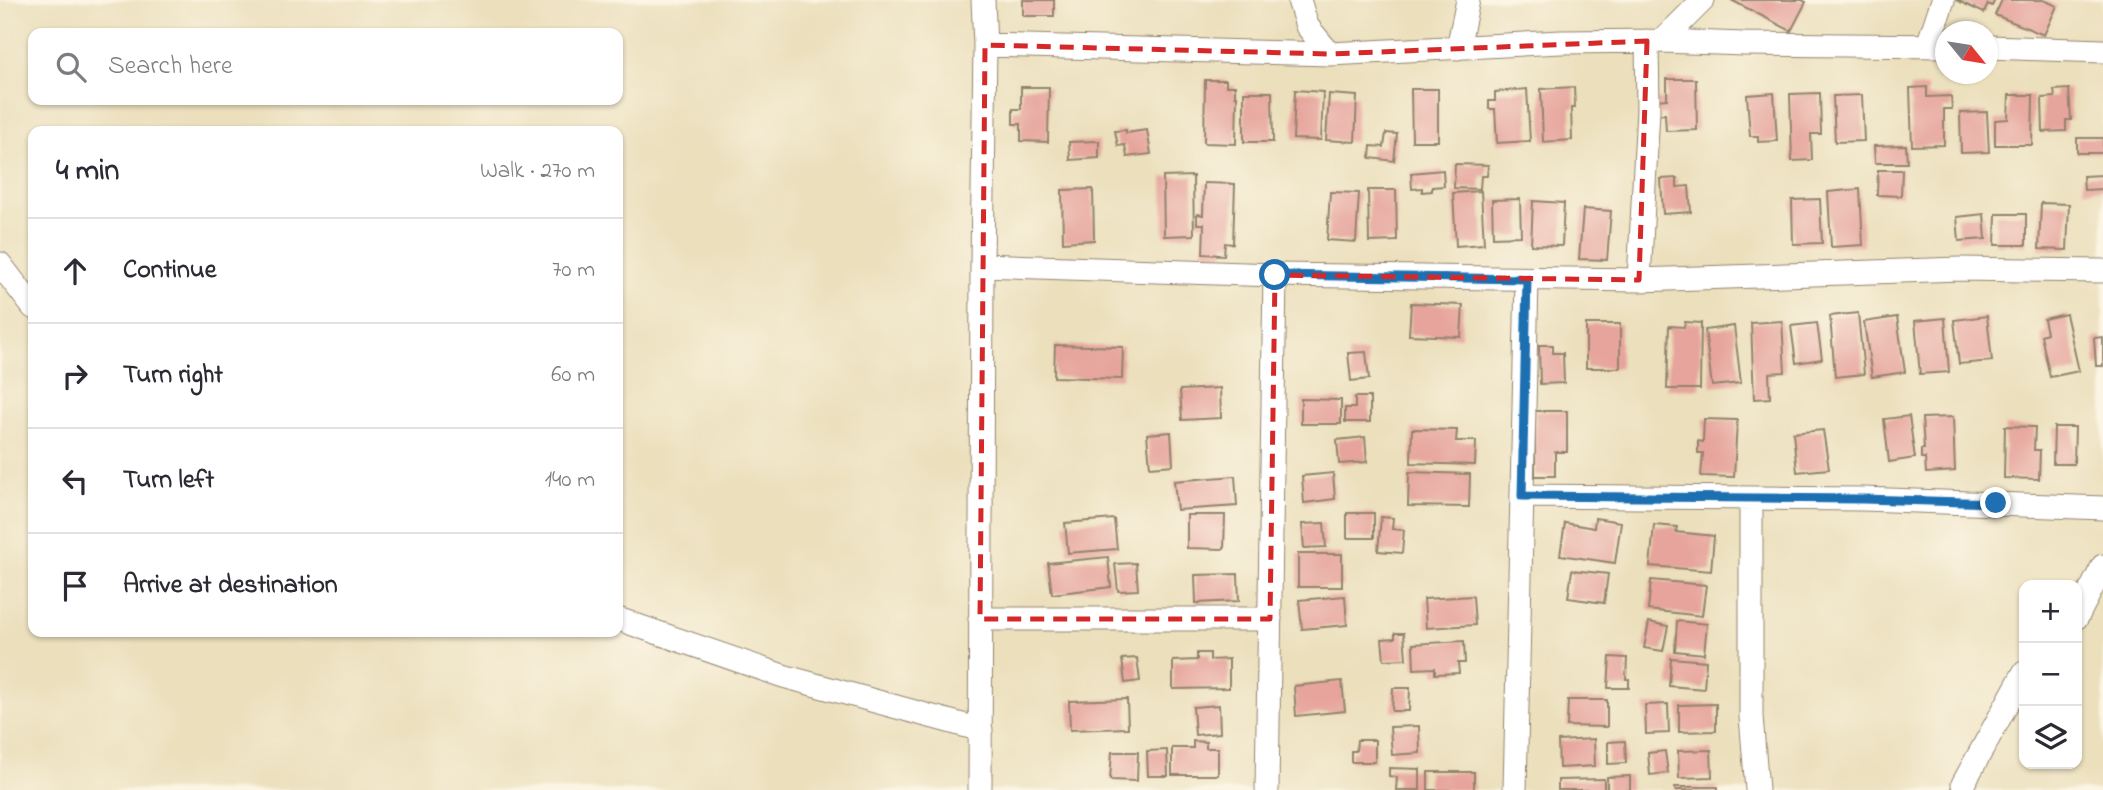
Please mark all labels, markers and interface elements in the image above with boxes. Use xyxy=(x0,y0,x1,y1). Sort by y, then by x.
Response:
north arrow xyxy=(1935,21,1998,84)
search box xyxy=(28,28,623,105)
icon: search xyxy=(52,48,90,86)
text: Search here xyxy=(108,48,233,86)
text: 4 min xyxy=(56,150,119,194)
text: Walk · 270 m xyxy=(480,155,595,188)
icon: ahead xyxy=(56,252,94,290)
text: Continue xyxy=(123,252,216,290)
text: 70 m xyxy=(552,254,595,287)
route start xyxy=(1259,259,1290,290)
icon: right xyxy=(56,357,94,395)
text: Turn right xyxy=(123,357,223,395)
text: 60 m xyxy=(551,359,595,392)
icon: left xyxy=(56,462,94,500)
text: Turn left xyxy=(123,462,214,500)
text: 140 m xyxy=(545,464,595,497)
route end xyxy=(1980,487,2011,518)
icon: arrive xyxy=(56,567,94,605)
text: Arrive at destination xyxy=(123,567,338,605)
map controls xyxy=(2019,580,2082,769)
button: + xyxy=(2019,580,2082,643)
button: − xyxy=(2019,643,2082,706)
button: layers xyxy=(2019,706,2082,769)

